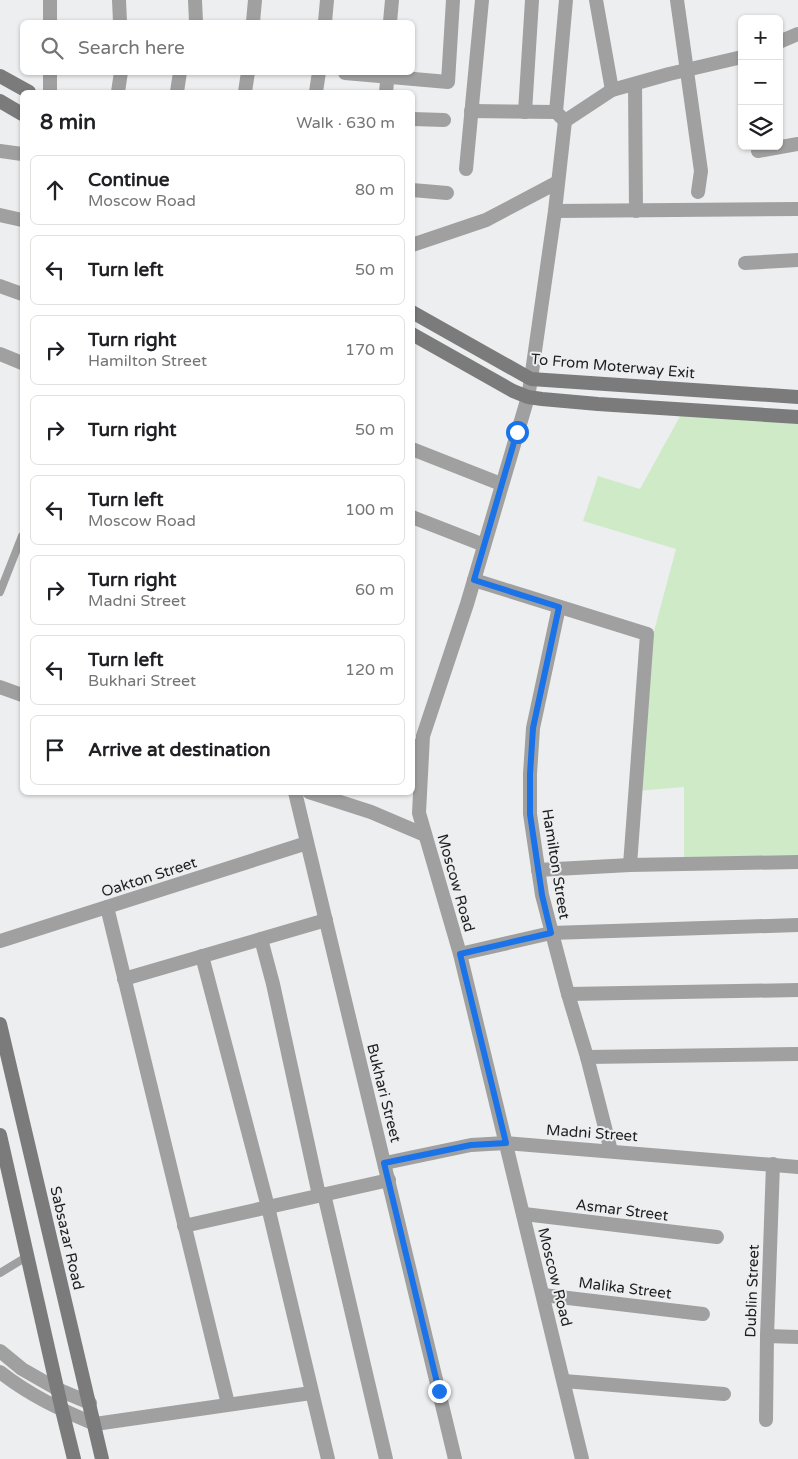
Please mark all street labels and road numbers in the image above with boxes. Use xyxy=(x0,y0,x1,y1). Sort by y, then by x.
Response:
street label: To From Moterway Exit xyxy=(530,350,696,382)
street label: Hamilton Street xyxy=(538,807,574,921)
street label: Moscow Road xyxy=(433,832,479,934)
street label: Oakton Street xyxy=(99,853,199,901)
street label: Bukhari Street xyxy=(363,1042,405,1145)
street label: Madni Street xyxy=(545,1121,639,1145)
street label: Sabsazar Road xyxy=(46,1184,88,1292)
street label: Asmar Street xyxy=(575,1195,670,1225)
street label: Moscow Road xyxy=(534,1226,576,1328)
street label: Dublin Street xyxy=(741,1244,763,1338)
street label: Malika Street xyxy=(577,1273,673,1303)

